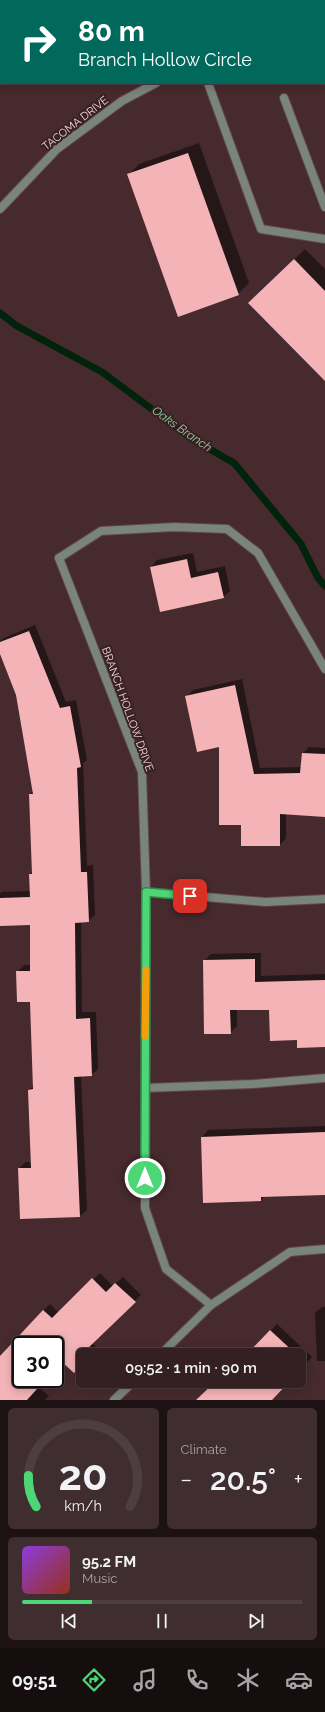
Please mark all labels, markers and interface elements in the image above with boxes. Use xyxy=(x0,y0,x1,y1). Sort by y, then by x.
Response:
text: 80 m xyxy=(78,15,145,48)
icon: right xyxy=(12,16,64,68)
text: Branch Hollow Circle xyxy=(78,49,252,70)
street label: TACOMA DRIVE xyxy=(40,93,111,153)
water label: Oaks Branch xyxy=(150,403,215,455)
street label: BRANCH HOLLOW DRIVE xyxy=(99,645,156,774)
pin xyxy=(173,879,207,913)
icon: arrive xyxy=(179,885,201,907)
position arrow xyxy=(124,1157,166,1199)
speed limit sign: 30 xyxy=(12,1336,64,1388)
text: 09:52 · 1 min · 90 m xyxy=(125,1359,257,1377)
text: Climate xyxy=(181,1442,227,1457)
text: 20 xyxy=(59,1450,108,1499)
text: 20.5° xyxy=(210,1462,276,1497)
text: − xyxy=(181,1466,192,1492)
text: + xyxy=(294,1466,303,1492)
text: km/h xyxy=(64,1497,102,1513)
text: 95.2 FM xyxy=(82,1553,136,1571)
text: Music xyxy=(82,1571,117,1586)
icon: previous xyxy=(58,1610,80,1632)
icon: pause xyxy=(151,1610,173,1632)
icon: next xyxy=(245,1610,267,1632)
icon: directions xyxy=(80,1666,108,1694)
icon: music xyxy=(131,1666,159,1694)
icon: phone xyxy=(183,1666,211,1694)
icon: climate xyxy=(234,1666,262,1694)
icon: car xyxy=(285,1666,313,1694)
text: 09:51 xyxy=(12,1670,57,1691)

